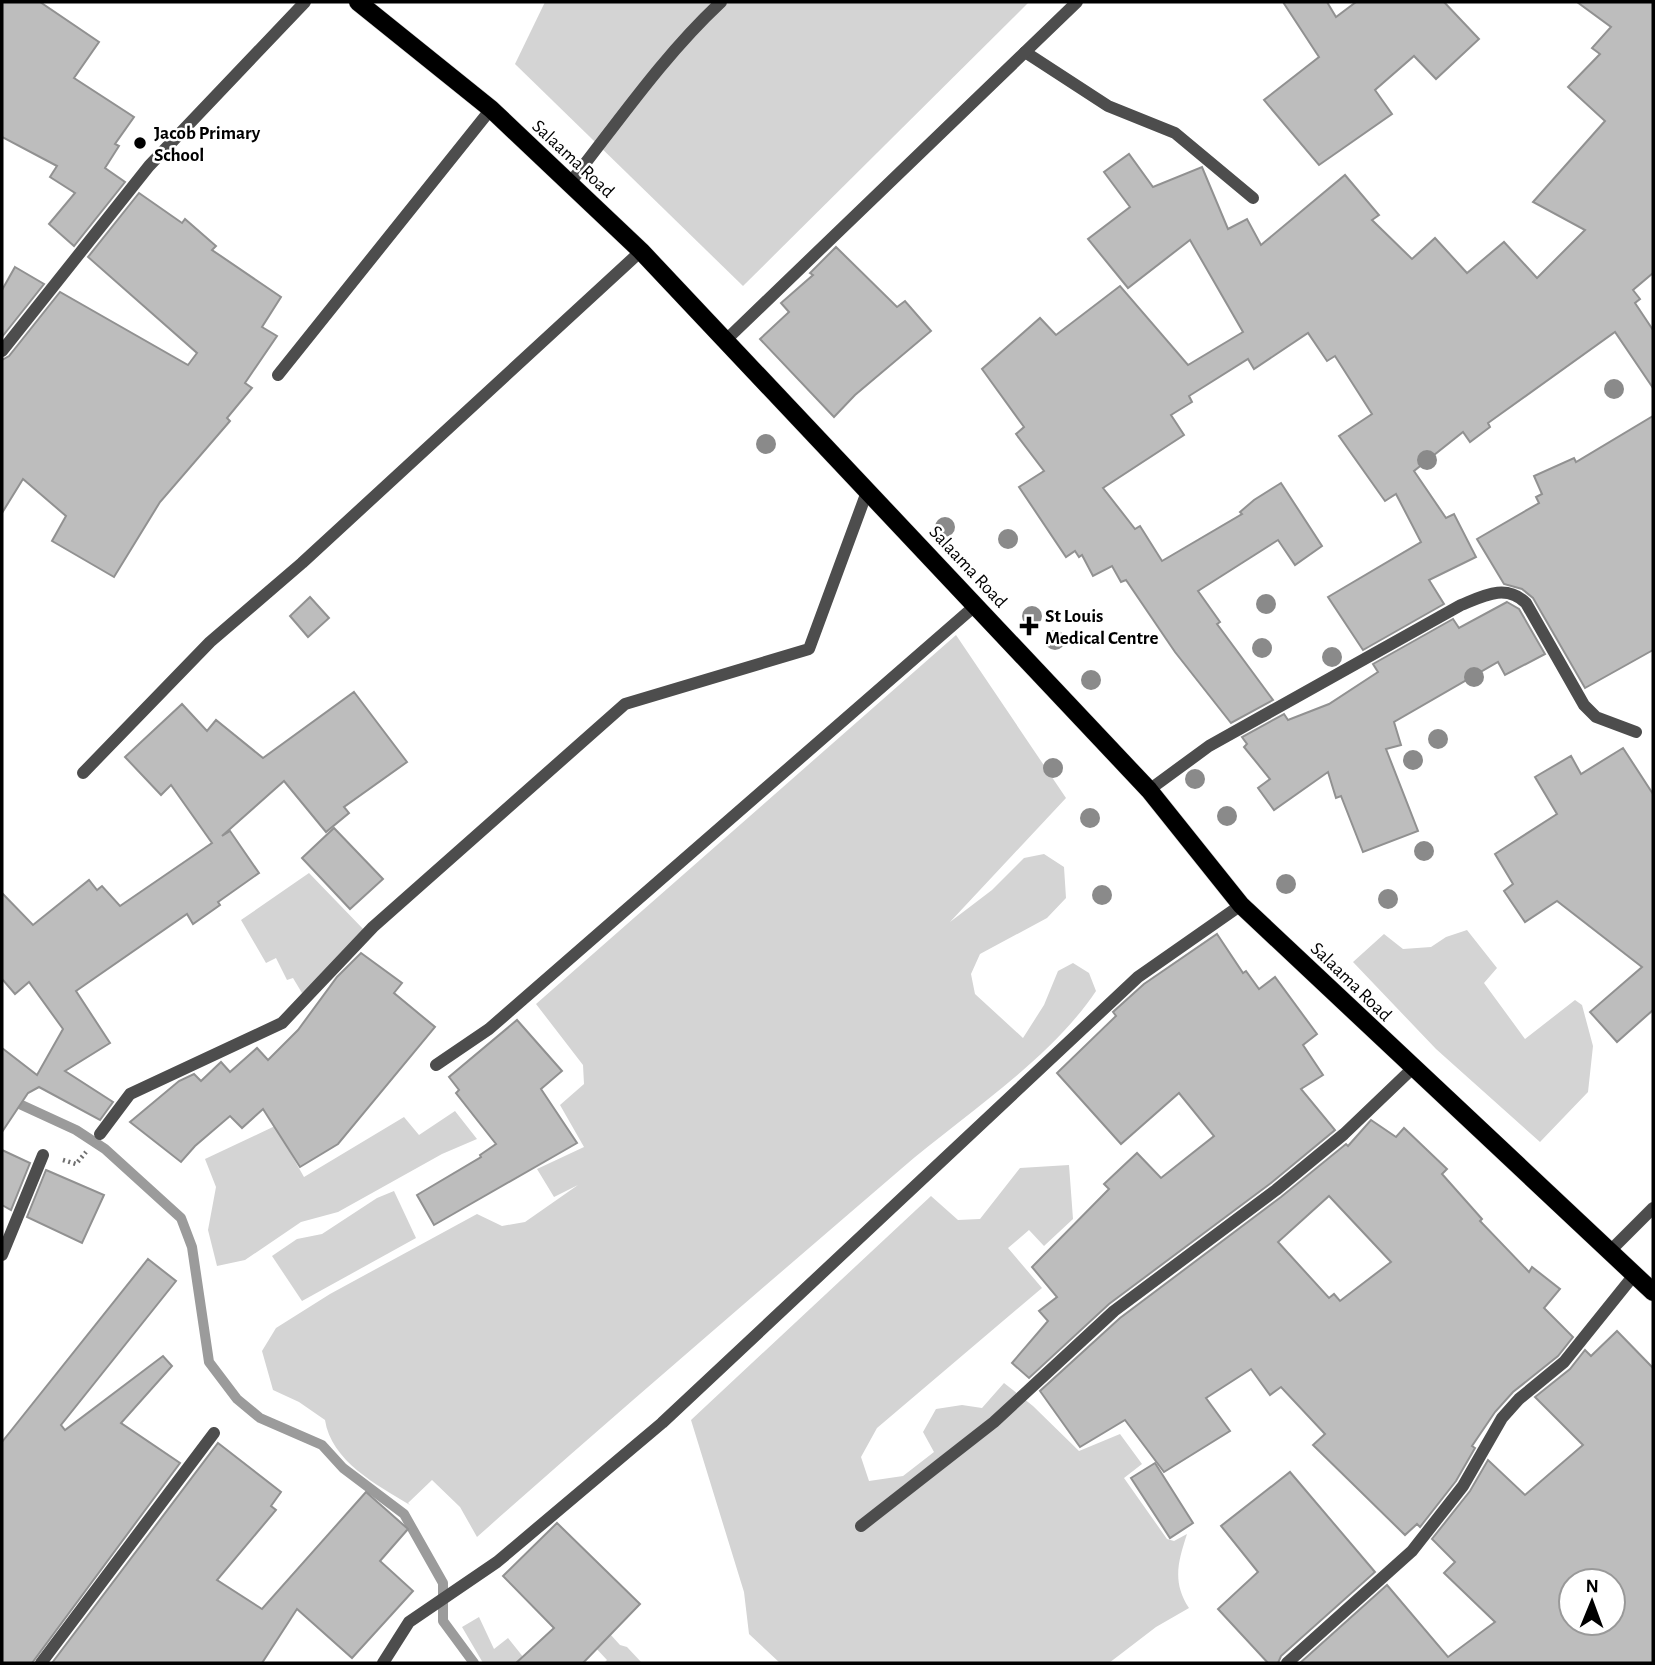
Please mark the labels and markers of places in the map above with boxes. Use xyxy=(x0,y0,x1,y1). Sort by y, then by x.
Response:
place label: Jacob Primary School xyxy=(154,124,261,165)
marker: Jacob Primary School xyxy=(132,135,148,151)
place label: St Louis Medical Centre xyxy=(1045,607,1158,648)
marker: St Louis Medical Centre xyxy=(1019,616,1039,636)

